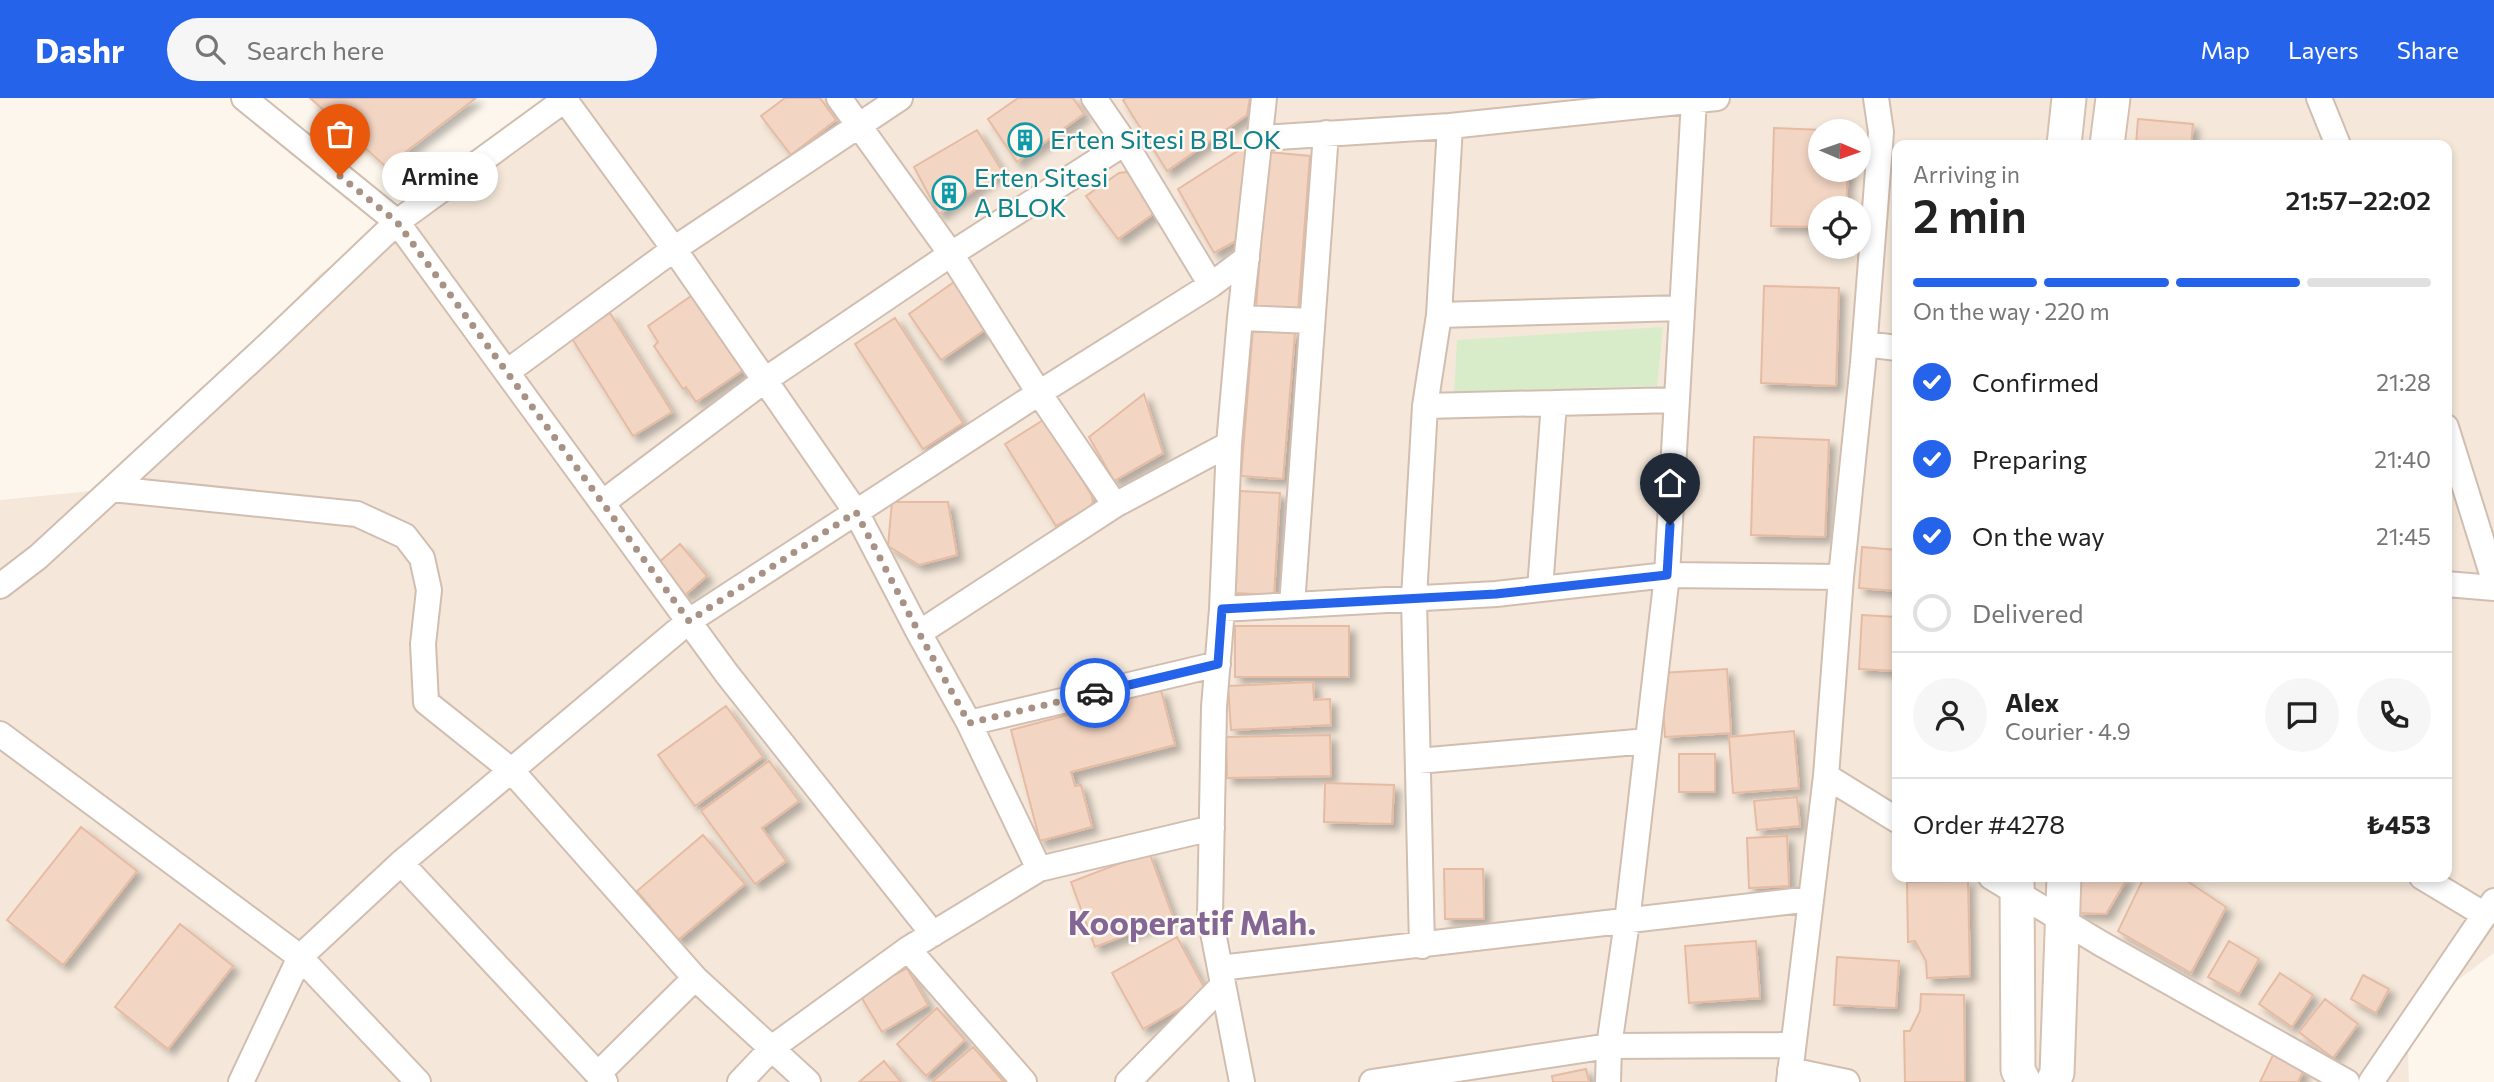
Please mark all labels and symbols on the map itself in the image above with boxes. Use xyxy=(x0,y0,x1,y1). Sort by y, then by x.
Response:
pin xyxy=(310,104,370,176)
north arrow xyxy=(1808,119,1871,182)
building icon: Erten Sitesi B BLOK xyxy=(1006,121,1044,159)
place label: Erten Sitesi B BLOK xyxy=(1050,123,1281,154)
callout: Armine xyxy=(382,152,498,200)
place label: Erten Sitesi A BLOK xyxy=(974,161,1109,222)
building icon: Erten Sitesi A BLOK xyxy=(930,174,968,212)
pin xyxy=(1640,453,1700,525)
courier xyxy=(1060,658,1130,728)
district label: Kooperatif Mah. xyxy=(1068,901,1316,942)

